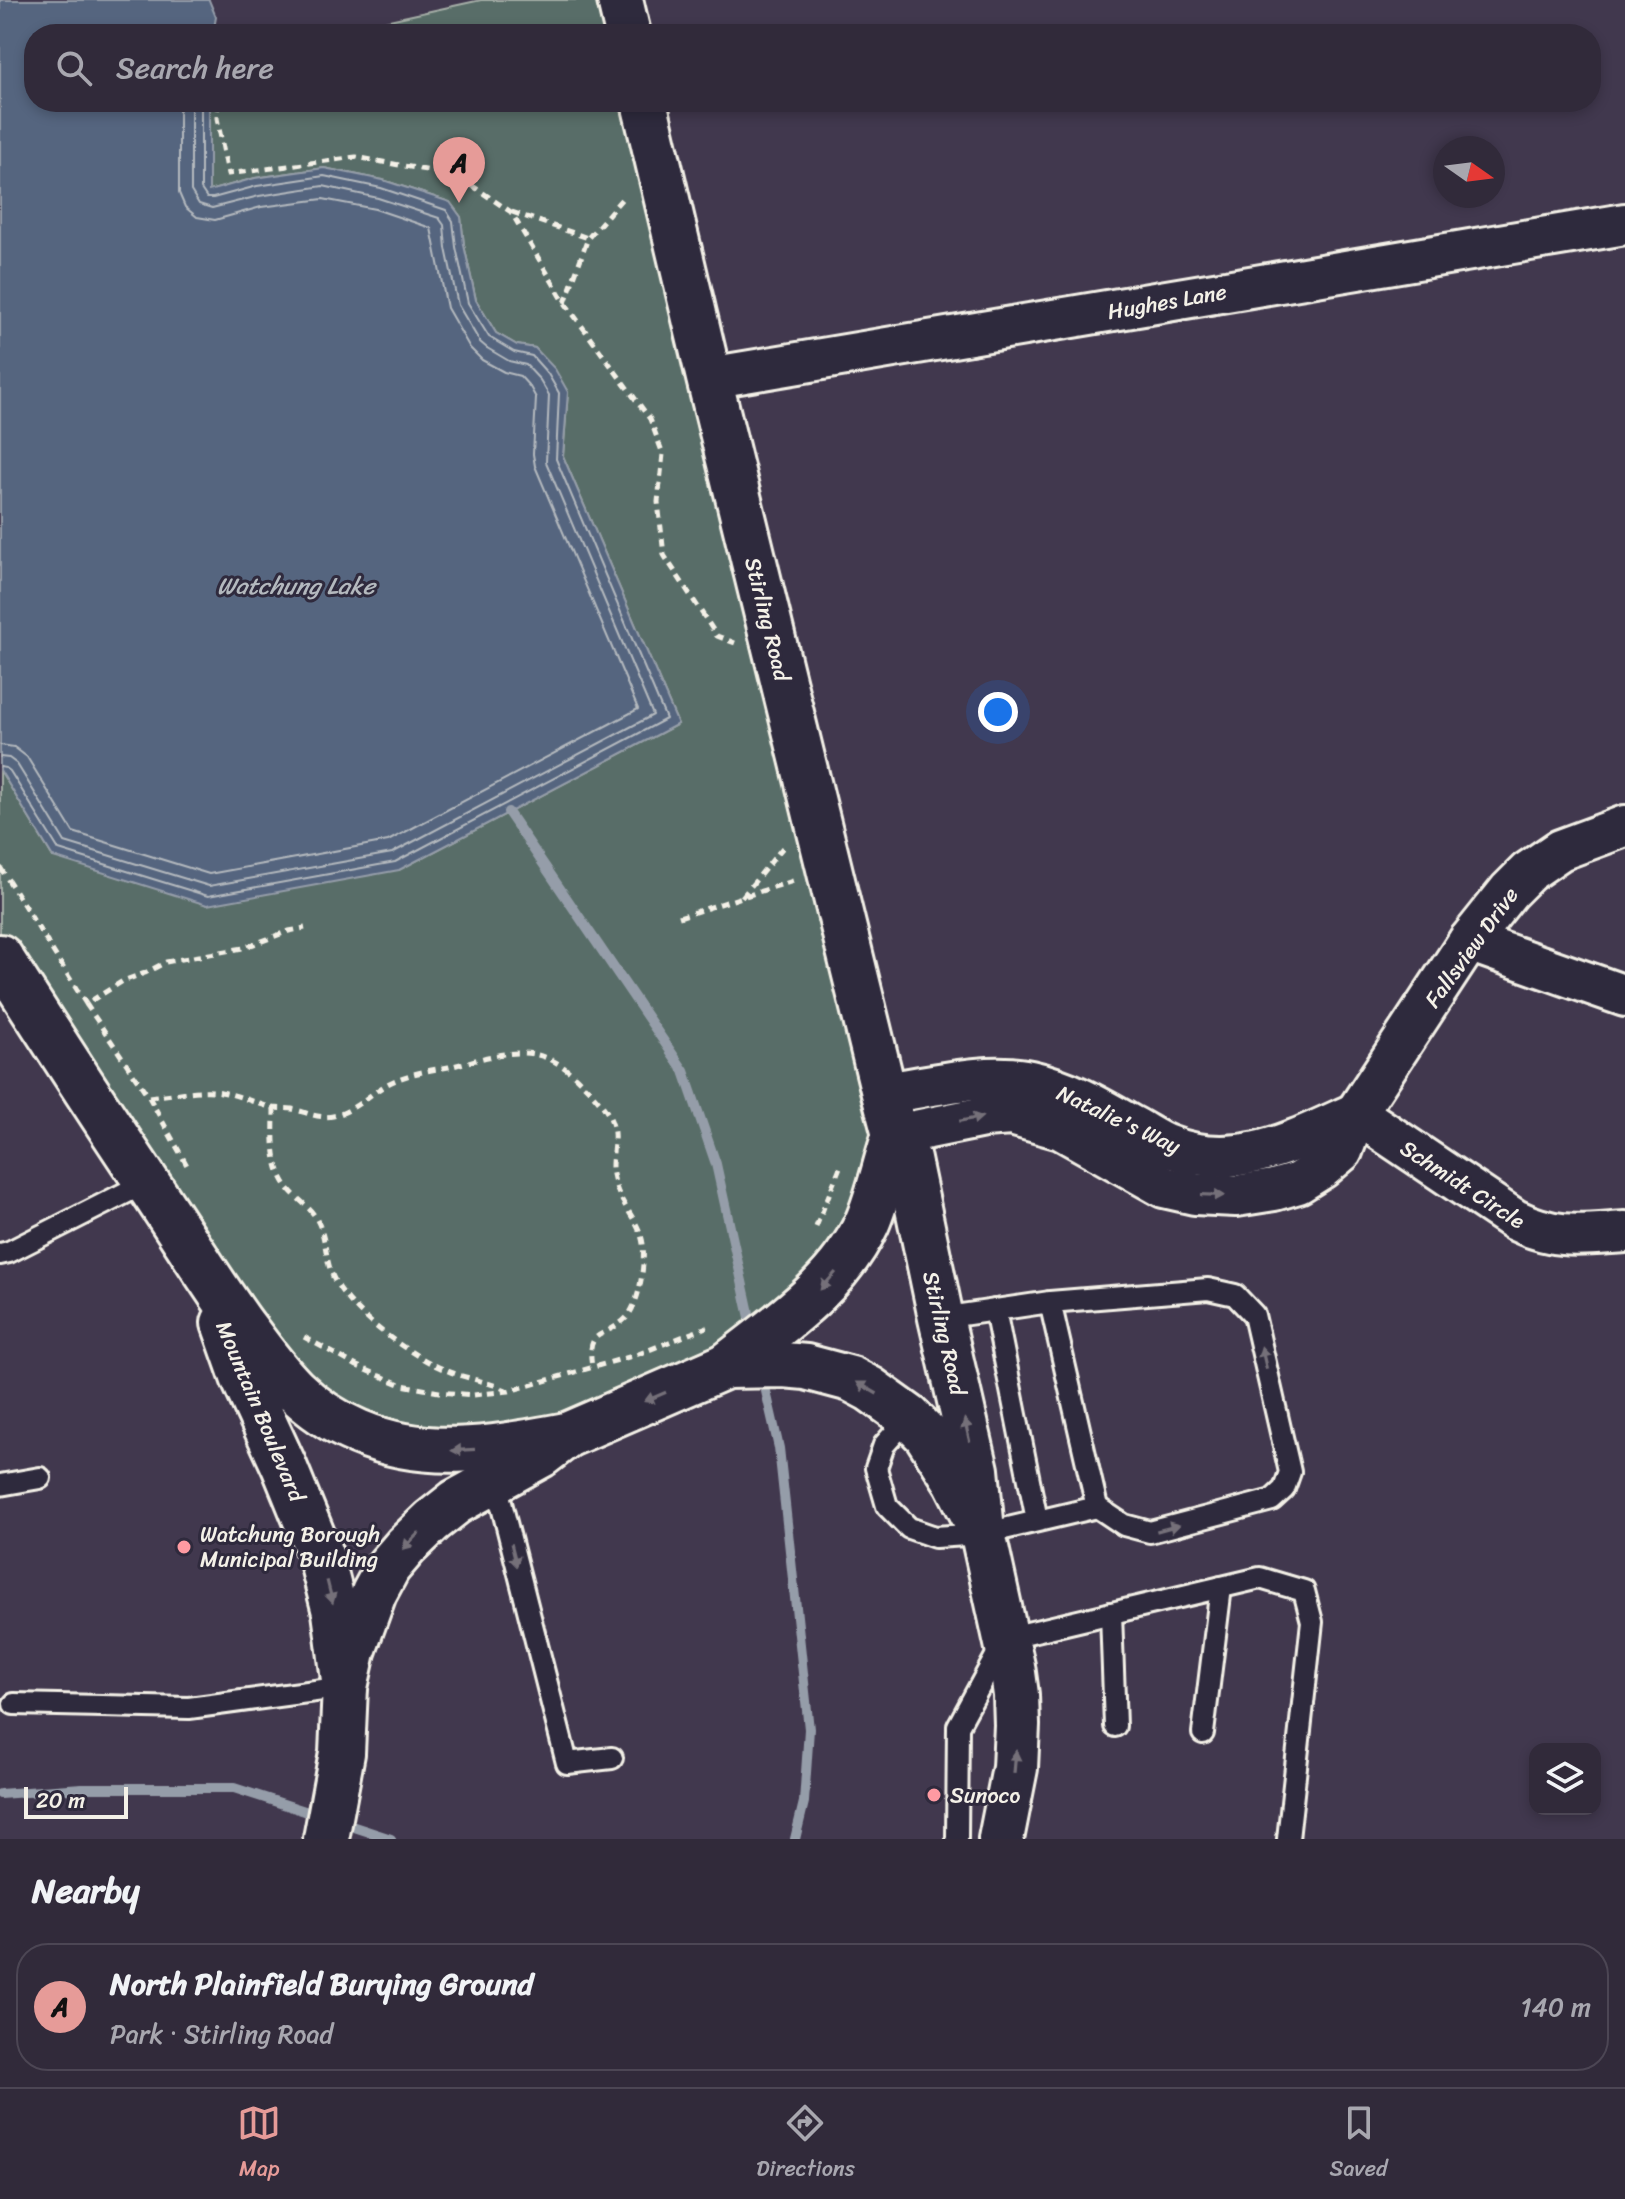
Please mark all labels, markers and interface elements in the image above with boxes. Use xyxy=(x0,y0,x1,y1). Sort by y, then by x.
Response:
search box xyxy=(24,24,1601,112)
text: Search here xyxy=(116,41,274,95)
icon: search xyxy=(52,46,96,90)
north arrow xyxy=(1433,136,1505,208)
pin: A xyxy=(433,137,485,203)
street label: Hughes Lane xyxy=(1104,272,1230,331)
street label: Stirling Road xyxy=(733,553,802,687)
water label: Watchung Lake xyxy=(217,565,378,607)
your location xyxy=(978,692,1018,732)
street label: Fallsview Drive xyxy=(1414,878,1529,1016)
street label: Natalie's Way xyxy=(1050,1074,1188,1165)
one-way arrow xyxy=(959,1112,984,1125)
street label: Schmidt Circle xyxy=(1392,1129,1534,1240)
one-way arrow xyxy=(1201,1189,1226,1202)
street label: Stirling Road xyxy=(911,1267,978,1400)
one-way arrow xyxy=(820,1270,837,1290)
street label: Mountain Boulevard xyxy=(205,1315,317,1509)
one-way arrow xyxy=(1257,1345,1270,1370)
one-way arrow xyxy=(856,1382,878,1396)
one-way arrow xyxy=(643,1390,666,1403)
one-way arrow xyxy=(960,1417,973,1442)
one-way arrow xyxy=(450,1444,475,1457)
place label: Watchung Borough Municipal Building xyxy=(200,1515,380,1579)
one-way arrow xyxy=(1155,1521,1180,1533)
one-way arrow xyxy=(402,1531,421,1550)
marker: Watchung Borough Municipal Building xyxy=(175,1538,193,1556)
one-way arrow xyxy=(509,1542,521,1567)
one-way arrow xyxy=(324,1579,337,1604)
map controls xyxy=(1529,1743,1601,1815)
button: layers xyxy=(1529,1743,1601,1815)
one-way arrow xyxy=(1009,1749,1022,1774)
place label: Sunoco xyxy=(950,1776,1021,1815)
text: 20 m xyxy=(36,1781,85,1820)
scale bar xyxy=(24,1783,128,1819)
marker: Sunoco xyxy=(925,1786,943,1804)
text: Nearby xyxy=(32,1861,140,1921)
text: North Plainfield Burying Ground xyxy=(110,1957,533,2011)
text: A xyxy=(51,1984,69,2030)
text: 140 m xyxy=(1520,1984,1591,2030)
text: Park · Stirling Road xyxy=(110,2011,333,2057)
tab: Map xyxy=(237,2101,281,2188)
tab: Directions xyxy=(756,2101,855,2188)
tab: Saved xyxy=(1330,2101,1388,2188)

